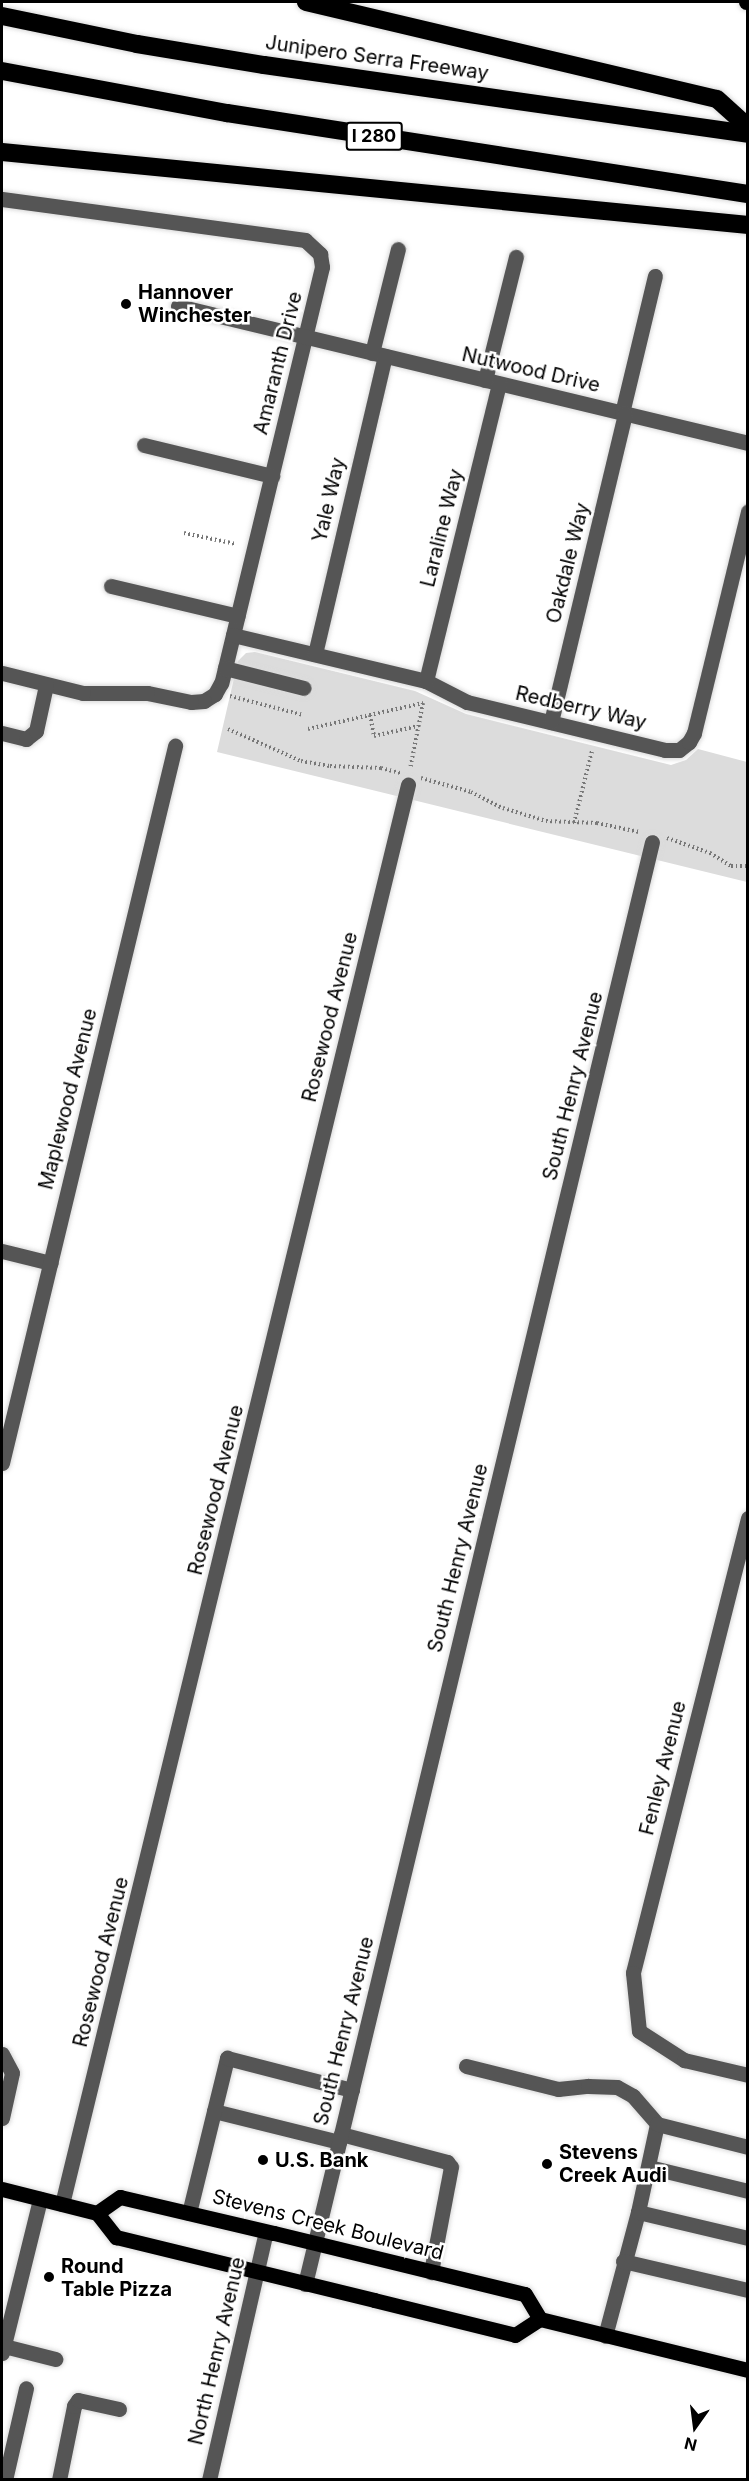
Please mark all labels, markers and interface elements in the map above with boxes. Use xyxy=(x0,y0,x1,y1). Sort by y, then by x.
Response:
street label: Junipero Serra Freeway xyxy=(264,30,490,86)
road number: I 280 xyxy=(346,121,403,151)
place label: Hannover Winchester xyxy=(138,280,251,327)
street label: Amaranth Drive xyxy=(249,289,307,437)
marker: Hannover Winchester xyxy=(119,297,133,311)
street label: Nutwood Drive xyxy=(459,342,603,398)
street label: Yale Way xyxy=(308,455,350,545)
street label: Laraline Way xyxy=(416,466,468,590)
street label: Oakdale Way xyxy=(541,500,595,626)
street label: Redberry Way xyxy=(513,681,649,735)
street label: Rosewood Avenue xyxy=(297,929,363,1105)
street label: South Henry Avenue xyxy=(538,989,608,1183)
street label: Maplewood Avenue xyxy=(34,1006,102,1192)
street label: Rosewood Avenue xyxy=(183,1402,249,1578)
street label: South Henry Avenue xyxy=(423,1461,493,1655)
street label: Fenley Avenue xyxy=(635,1698,691,1838)
street label: Rosewood Avenue xyxy=(68,1874,134,2050)
street label: South Henry Avenue xyxy=(309,1934,379,2128)
place label: Stevens Creek Audi xyxy=(559,2140,667,2187)
place label: U.S. Bank xyxy=(275,2148,369,2172)
marker: U.S. Bank xyxy=(256,2153,270,2167)
marker: Stevens Creek Audi xyxy=(540,2157,554,2171)
street label: Stevens Creek Boulevard xyxy=(210,2185,446,2265)
place label: Round Table Pizza xyxy=(61,2254,172,2301)
street label: North Henry Avenue xyxy=(184,2255,250,2447)
marker: Round Table Pizza xyxy=(42,2270,56,2284)
north arrow xyxy=(665,2397,725,2457)
text: N xyxy=(682,2433,699,2456)

